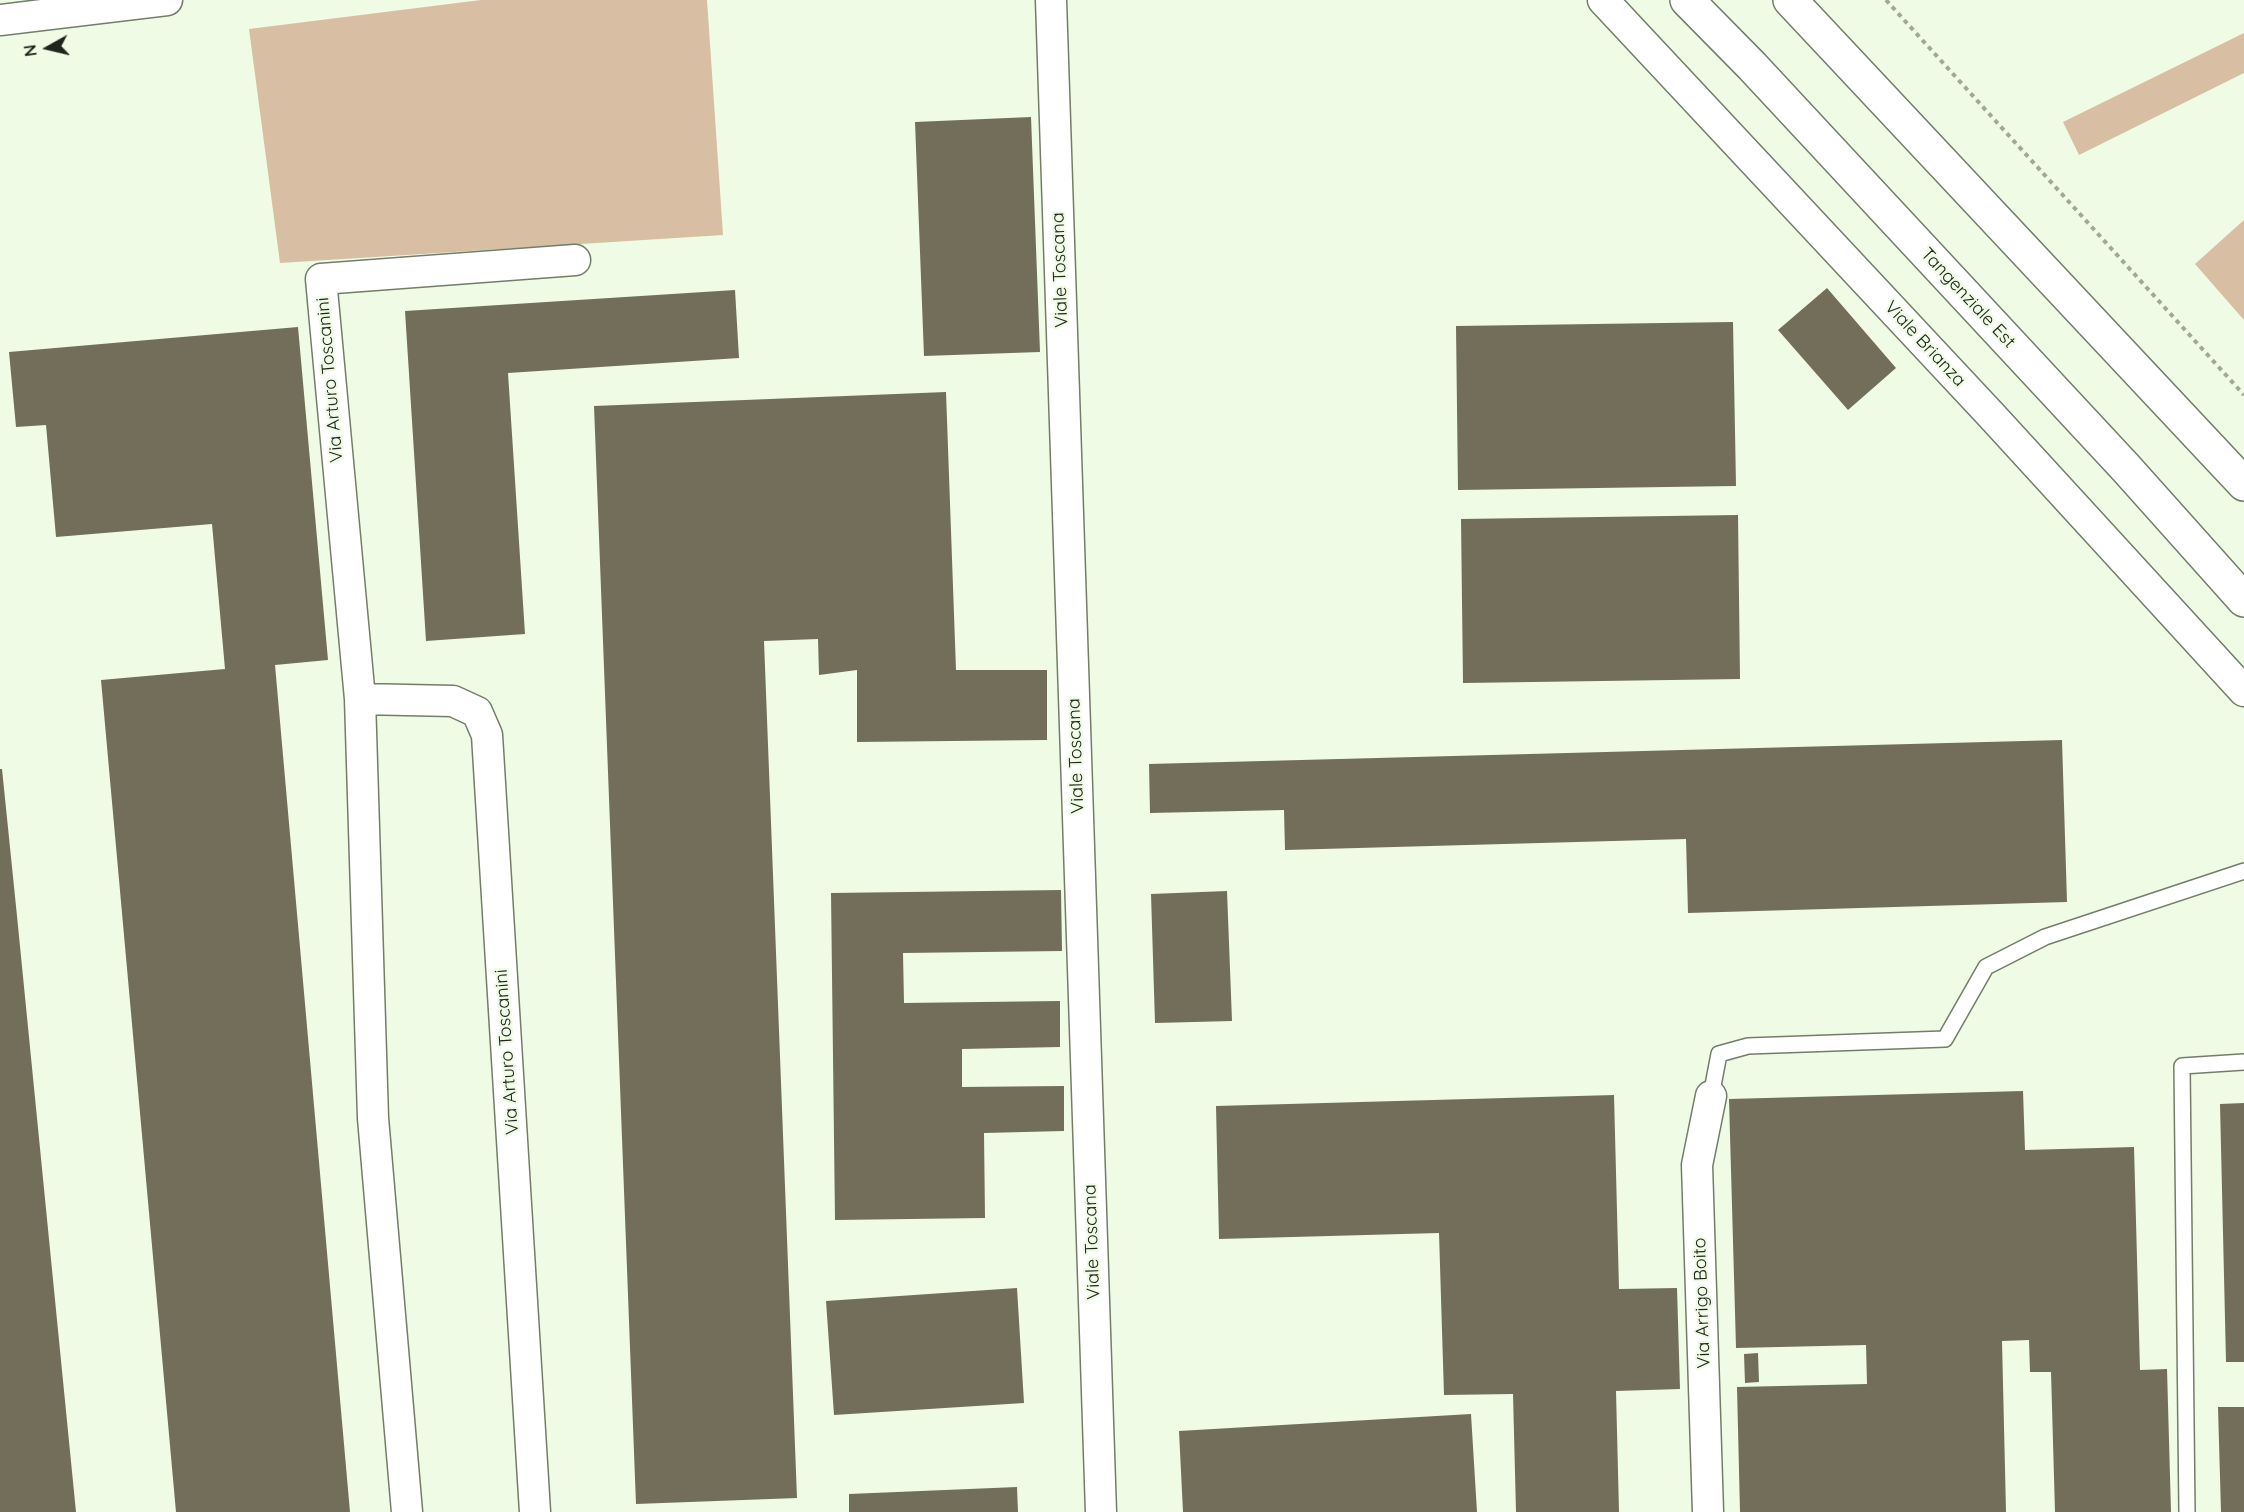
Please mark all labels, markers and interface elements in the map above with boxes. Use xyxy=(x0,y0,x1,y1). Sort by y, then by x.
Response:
north arrow xyxy=(18,18,78,78)
text: N xyxy=(19,43,41,58)
street label: Viale Toscana xyxy=(1047,212,1073,328)
street label: Tangenziale Est xyxy=(1916,243,2020,353)
street label: Via Arturo Toscanini xyxy=(312,297,348,463)
street label: Viale Brianza xyxy=(1880,297,1970,391)
street label: Viale Toscana xyxy=(1063,698,1089,814)
street label: Via Arturo Toscanini xyxy=(490,969,524,1135)
street label: Viale Toscana xyxy=(1079,1184,1105,1300)
street label: Via Arrigo Boito xyxy=(1689,1237,1715,1369)

